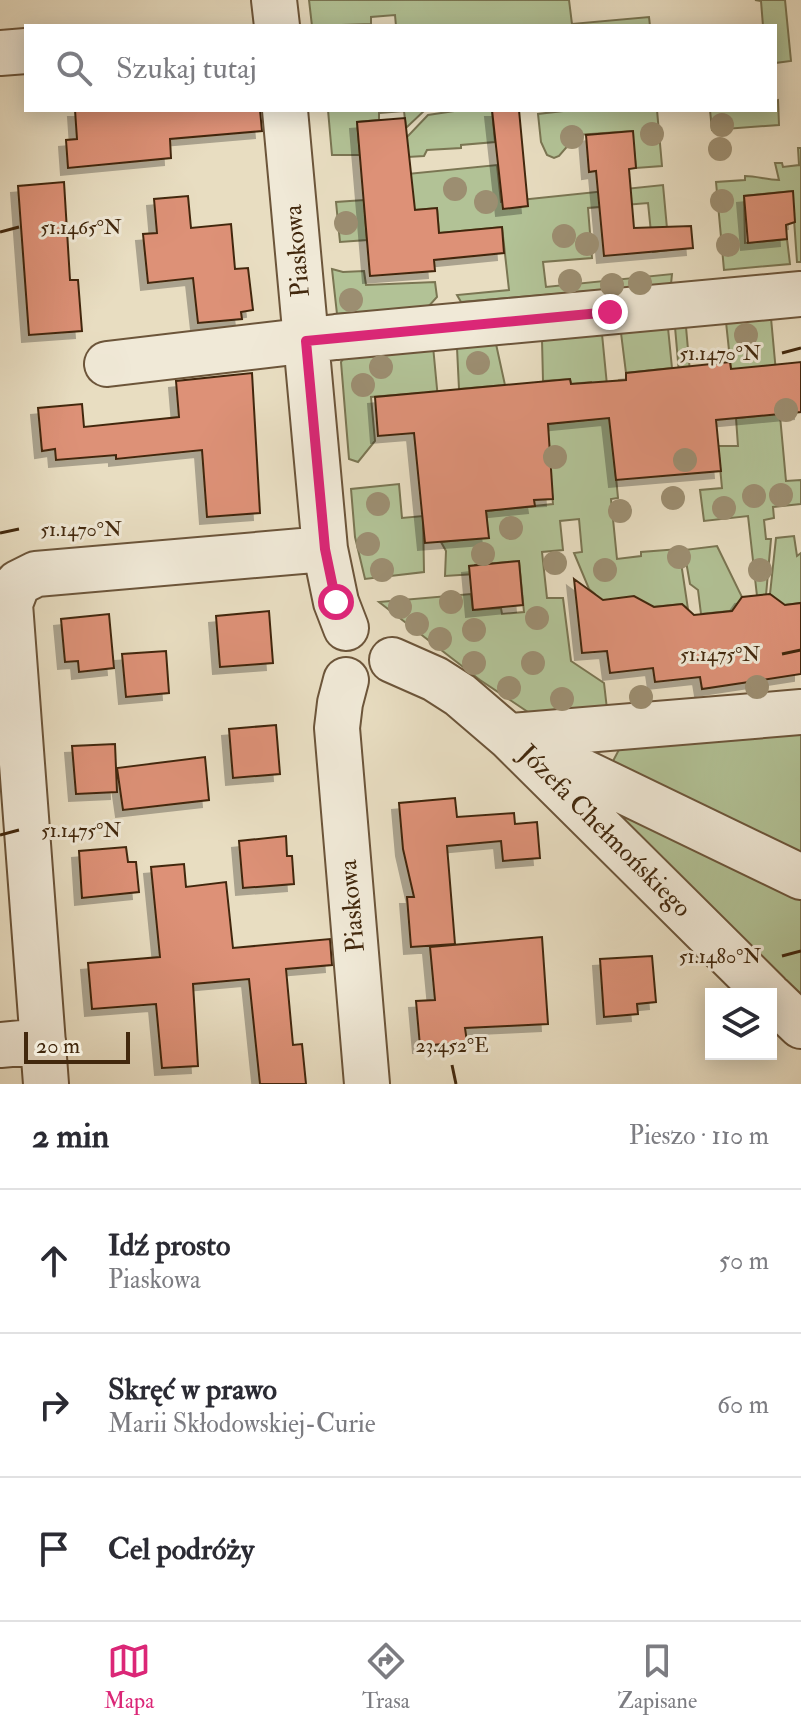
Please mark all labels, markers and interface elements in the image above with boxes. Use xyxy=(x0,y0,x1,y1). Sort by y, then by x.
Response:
search box xyxy=(24,24,777,112)
icon: search xyxy=(52,46,96,90)
text: Szukaj tutaj xyxy=(116,50,257,87)
street label: Piaskowa xyxy=(277,203,317,299)
text: 51.1465°N xyxy=(40,215,122,240)
route end xyxy=(592,294,628,330)
text: 51.1470°N xyxy=(679,341,761,366)
text: 51.1470°N xyxy=(40,517,122,542)
route start xyxy=(318,584,354,620)
text: 51.1475°N xyxy=(680,642,760,667)
street label: Józefa Chełmońskiego xyxy=(511,737,698,924)
text: 51.1475°N xyxy=(41,818,121,843)
street label: Piaskowa xyxy=(332,858,372,954)
text: 51.1480°N xyxy=(679,944,761,969)
map controls xyxy=(705,988,777,1060)
button: layers xyxy=(705,988,777,1060)
scale bar xyxy=(24,1028,130,1064)
text: 20 m xyxy=(36,1032,80,1060)
text: 23.452°E xyxy=(415,1033,489,1058)
text: 2 min xyxy=(32,1115,109,1158)
text: Pieszo · 110 m xyxy=(629,1120,769,1152)
text: Idź prosto xyxy=(108,1227,230,1264)
icon: ahead xyxy=(32,1239,76,1283)
text: 50 m xyxy=(719,1245,769,1277)
text: Piaskowa xyxy=(108,1264,201,1296)
text: Skręć w prawo xyxy=(108,1371,277,1408)
icon: right xyxy=(32,1383,76,1427)
text: 60 m xyxy=(717,1389,769,1421)
text: Marii Skłodowskiej-Curie xyxy=(108,1408,376,1440)
icon: arrive xyxy=(32,1527,76,1571)
text: Cel podróży xyxy=(108,1531,254,1568)
tab: Mapa xyxy=(104,1639,154,1715)
tab: Trasa xyxy=(362,1639,410,1715)
tab: Zapisane xyxy=(618,1639,697,1715)

